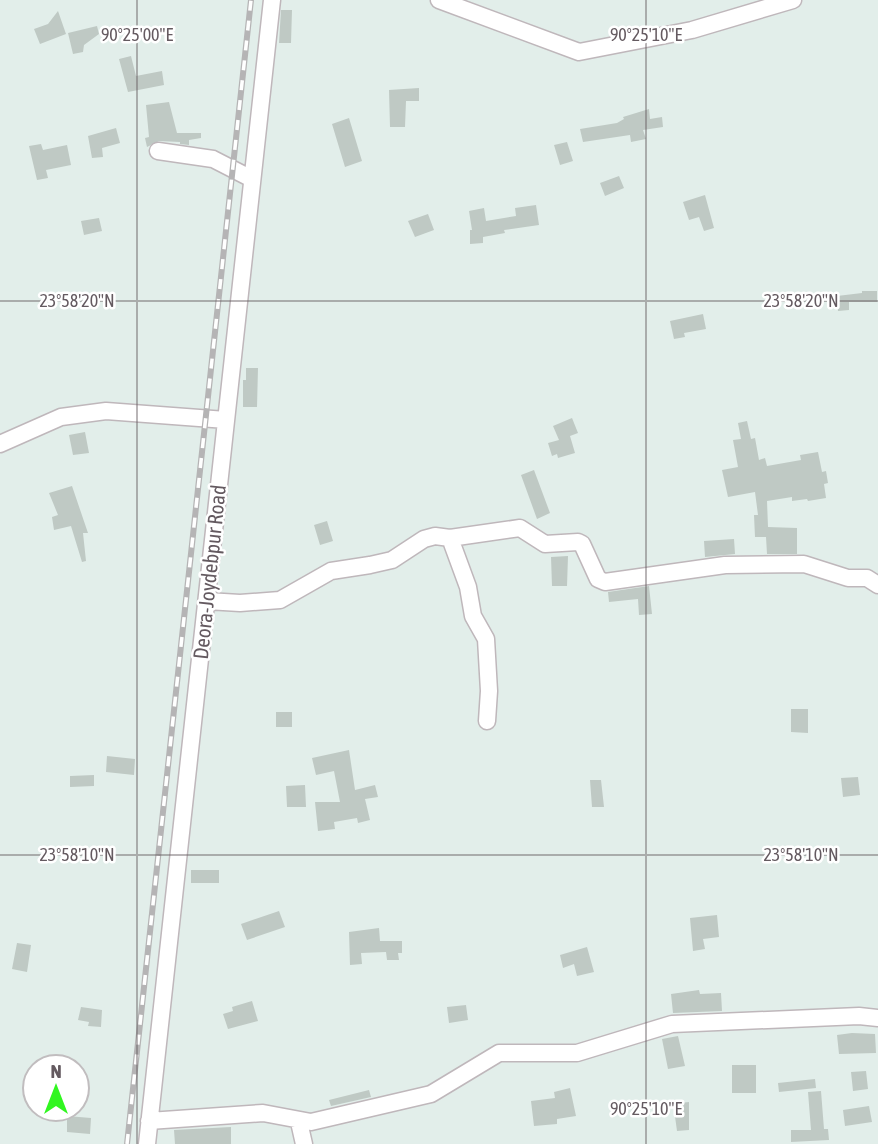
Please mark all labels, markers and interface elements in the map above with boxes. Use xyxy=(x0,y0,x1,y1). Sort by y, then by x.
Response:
text: 90°25'00"E xyxy=(101,24,173,45)
text: 90°25'10"E xyxy=(610,24,682,45)
text: 23°58'20"N xyxy=(39,290,115,311)
text: 23°58'20"N xyxy=(763,290,839,311)
street label: Deora-Joydebpur Road xyxy=(188,483,230,660)
text: 23°58'10"N xyxy=(39,844,115,865)
text: 23°58'10"N xyxy=(763,844,839,865)
north arrow xyxy=(21,1053,91,1123)
text: N xyxy=(50,1060,62,1082)
text: 90°25'10"E xyxy=(610,1098,682,1119)

